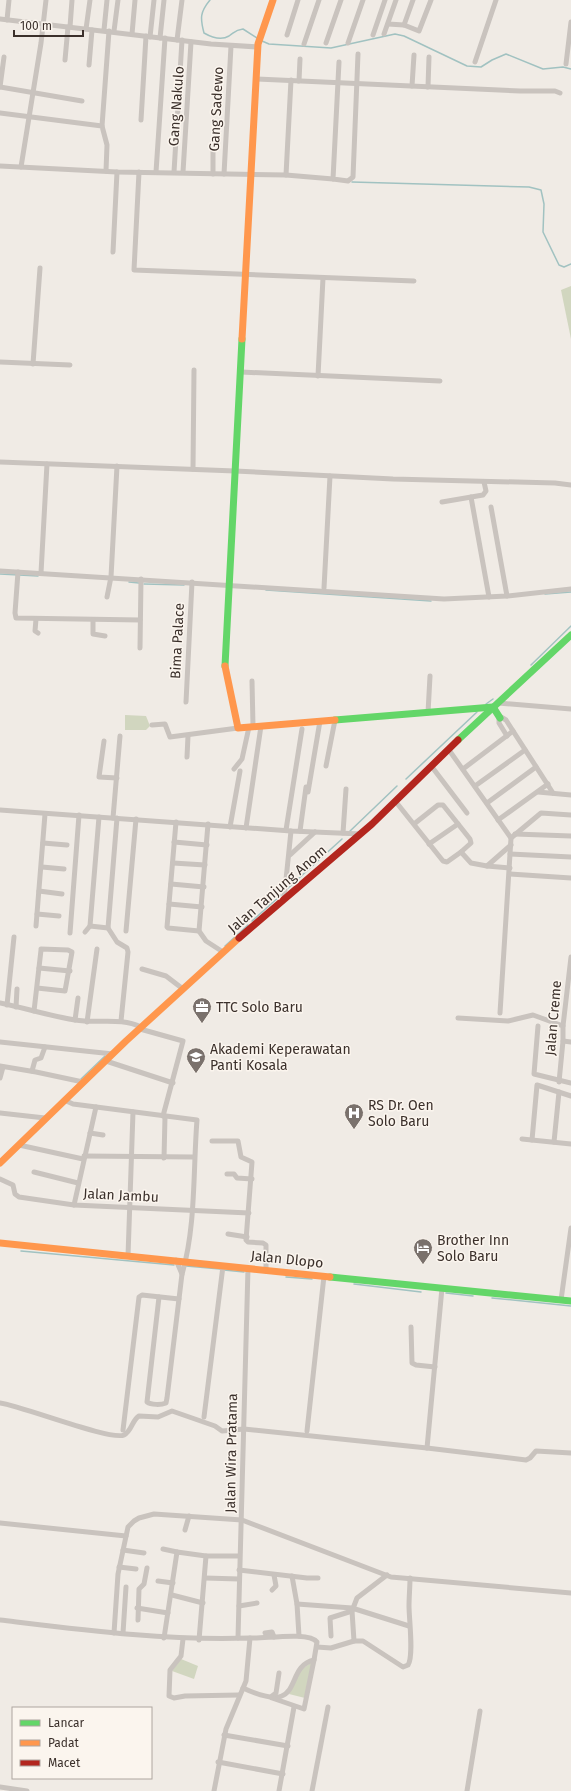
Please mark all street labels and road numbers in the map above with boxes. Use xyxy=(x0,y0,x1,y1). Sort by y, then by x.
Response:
street label: Gang Nakulo xyxy=(165,65,188,147)
street label: Gang Sadewo xyxy=(206,66,227,152)
street label: Bima Palace xyxy=(167,602,188,680)
street label: Jalan Tanjung Anom xyxy=(224,842,330,937)
street label: Jalan Creme xyxy=(542,980,565,1056)
street label: Jalan Jambu xyxy=(83,1185,159,1206)
street label: Jalan Dlopo xyxy=(250,1247,324,1272)
street label: Jalan Wira Pratama xyxy=(222,1393,241,1513)

